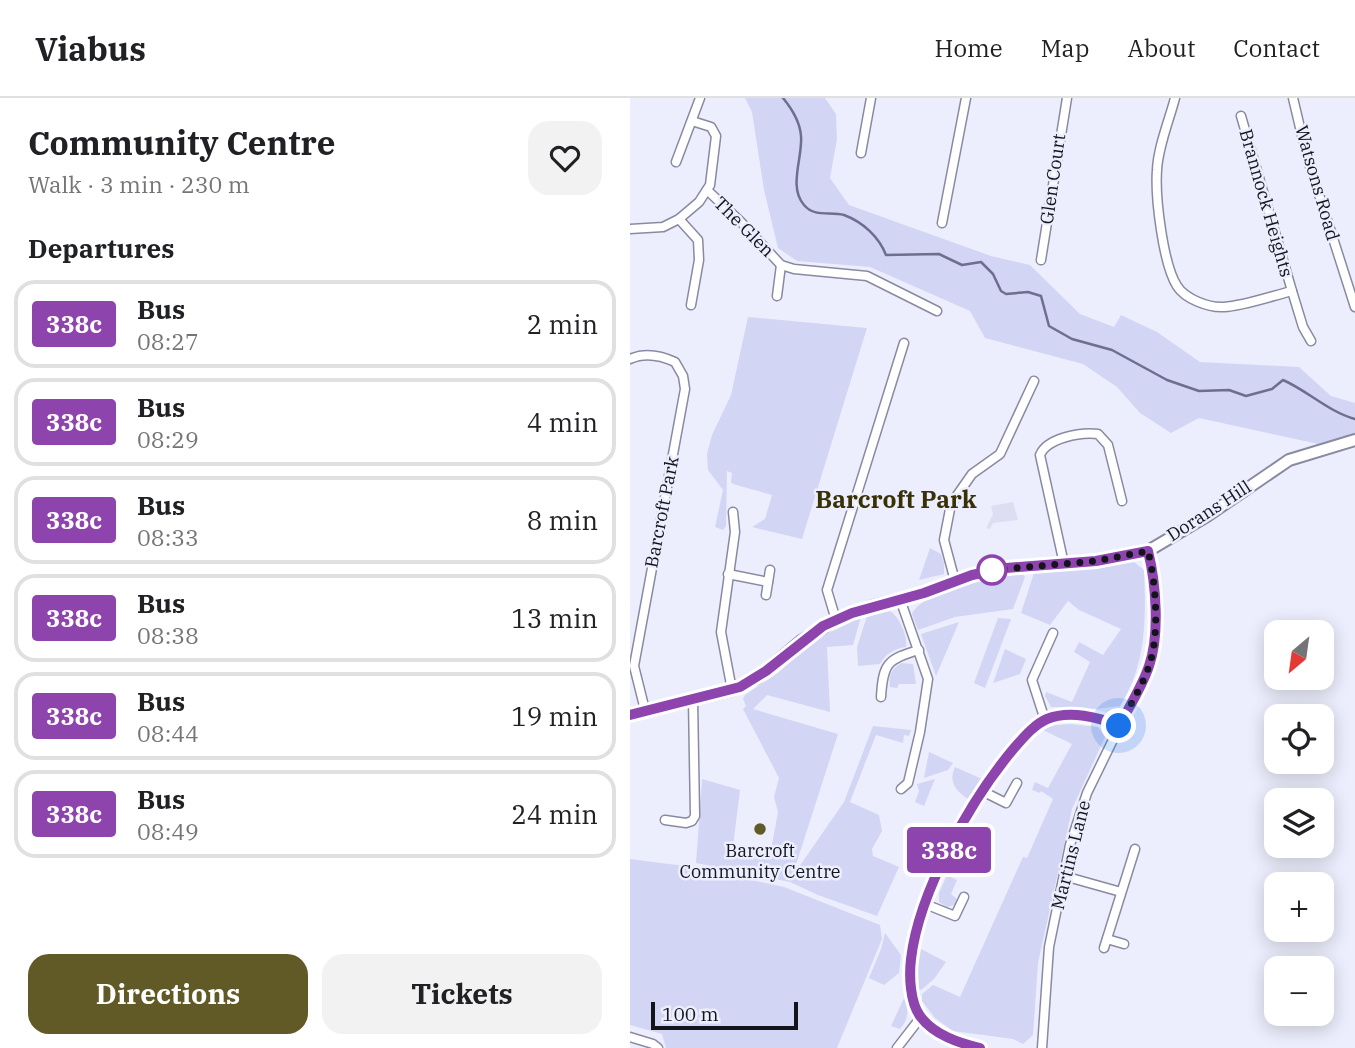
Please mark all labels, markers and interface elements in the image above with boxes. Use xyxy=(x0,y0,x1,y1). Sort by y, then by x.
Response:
text: Viabus xyxy=(35,27,146,70)
text: Home xyxy=(935,32,1003,64)
text: Map xyxy=(1041,32,1089,64)
text: About xyxy=(1127,32,1195,64)
text: Contact xyxy=(1233,32,1320,64)
text: Community Centre xyxy=(28,121,336,164)
button: heart xyxy=(528,121,602,195)
street label: Watsons Road xyxy=(1290,123,1345,243)
street label: Brannock Heights xyxy=(1234,126,1299,279)
street label: Glen Court xyxy=(1035,132,1070,226)
text: Walk · 3 min · 230 m xyxy=(28,169,250,199)
street label: The Glen xyxy=(709,192,779,262)
text: Departures xyxy=(28,231,174,265)
text: Bus xyxy=(137,292,185,326)
text: 2 min xyxy=(527,307,598,341)
text: 338c xyxy=(46,308,102,340)
text: 08:27 xyxy=(137,326,199,356)
text: Bus xyxy=(137,390,185,424)
text: 4 min xyxy=(527,405,598,439)
text: 338c xyxy=(46,406,102,438)
text: 08:29 xyxy=(137,424,199,454)
street label: Barcroft Park xyxy=(639,454,684,570)
street label: Dorans Hill xyxy=(1162,475,1255,546)
district label: Barcroft Park xyxy=(815,483,977,515)
text: Bus xyxy=(137,488,185,522)
text: 8 min xyxy=(527,503,598,537)
text: 338c xyxy=(46,504,102,536)
text: 08:33 xyxy=(137,522,199,552)
unlabelled marker xyxy=(977,555,1007,585)
text: Bus xyxy=(137,586,185,620)
text: 13 min xyxy=(511,601,598,635)
text: 338c xyxy=(46,602,102,634)
text: 08:38 xyxy=(137,620,199,650)
north arrow xyxy=(1264,620,1334,690)
map controls xyxy=(1264,620,1334,1026)
text: Bus xyxy=(137,684,185,718)
text: 19 min xyxy=(511,699,598,733)
text: 338c xyxy=(46,700,102,732)
button: locate xyxy=(1264,704,1334,774)
your location xyxy=(1101,708,1136,743)
text: 08:44 xyxy=(137,718,199,748)
text: Bus xyxy=(137,782,185,816)
button: layers xyxy=(1264,788,1334,858)
text: 24 min xyxy=(511,797,598,831)
text: 338c xyxy=(46,798,102,830)
street label: Martins Lane xyxy=(1046,798,1095,912)
text: 08:49 xyxy=(137,816,199,846)
marker: Barcroft Community Centre xyxy=(752,821,768,837)
line badge: 338c xyxy=(900,827,998,873)
text: 338c xyxy=(921,834,977,866)
place label: Barcroft Community Centre xyxy=(679,839,841,883)
button: + xyxy=(1264,872,1334,942)
button: Directions xyxy=(28,954,308,1034)
button: Tickets xyxy=(322,954,602,1034)
button: − xyxy=(1264,956,1334,1026)
scale bar xyxy=(651,999,798,1031)
text: 100 m xyxy=(662,1002,719,1026)

